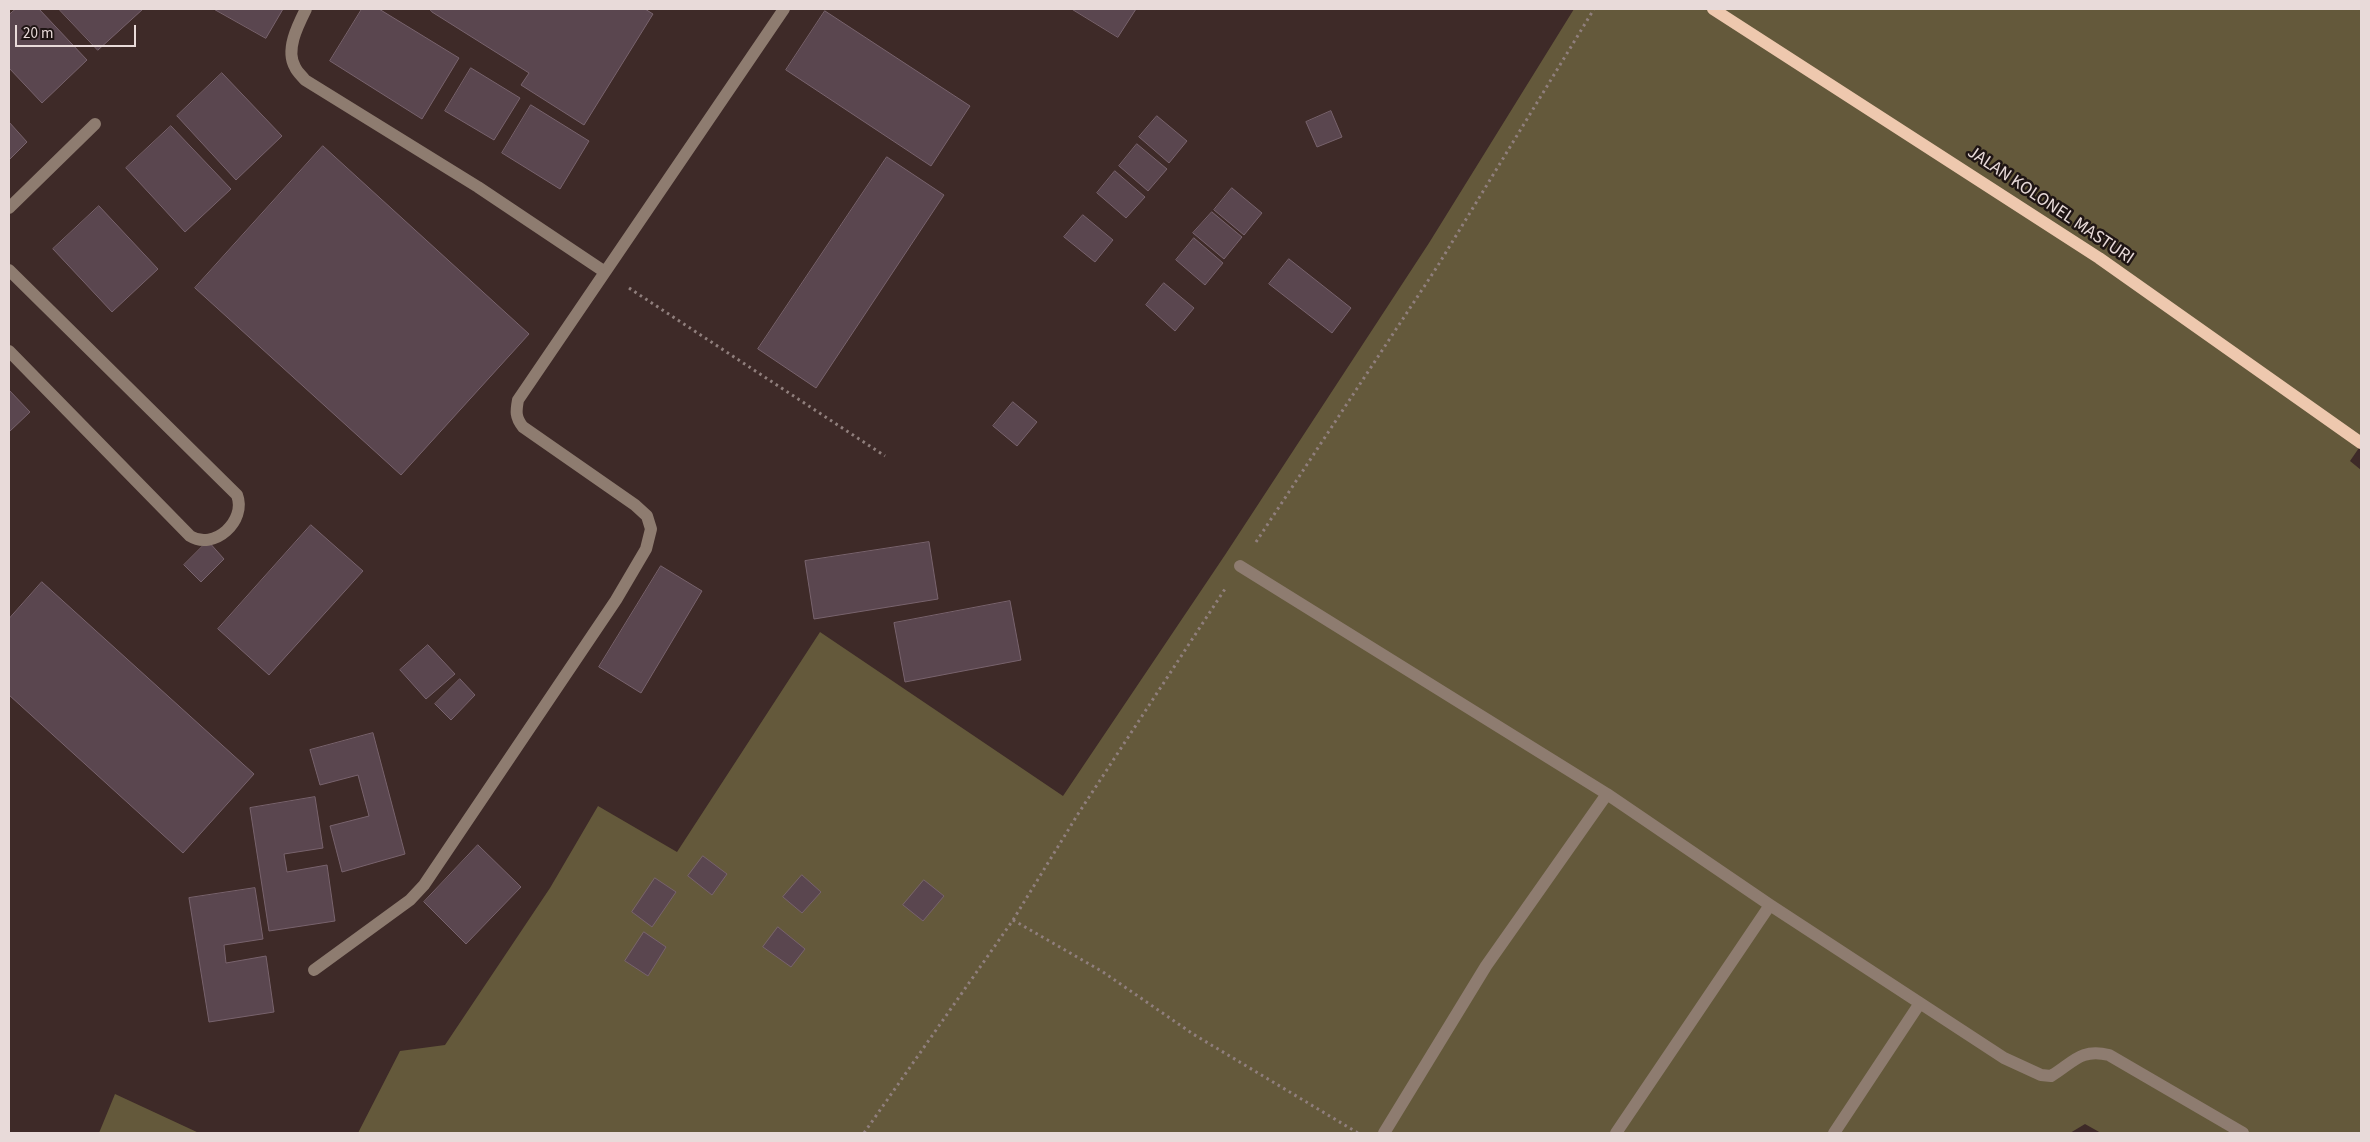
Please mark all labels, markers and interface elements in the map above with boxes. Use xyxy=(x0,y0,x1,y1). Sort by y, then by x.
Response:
scale bar xyxy=(18,15,139,47)
text: 20 m xyxy=(23,23,53,44)
street label: JALAN KOLONEL MASTURI xyxy=(1963,142,2137,270)

